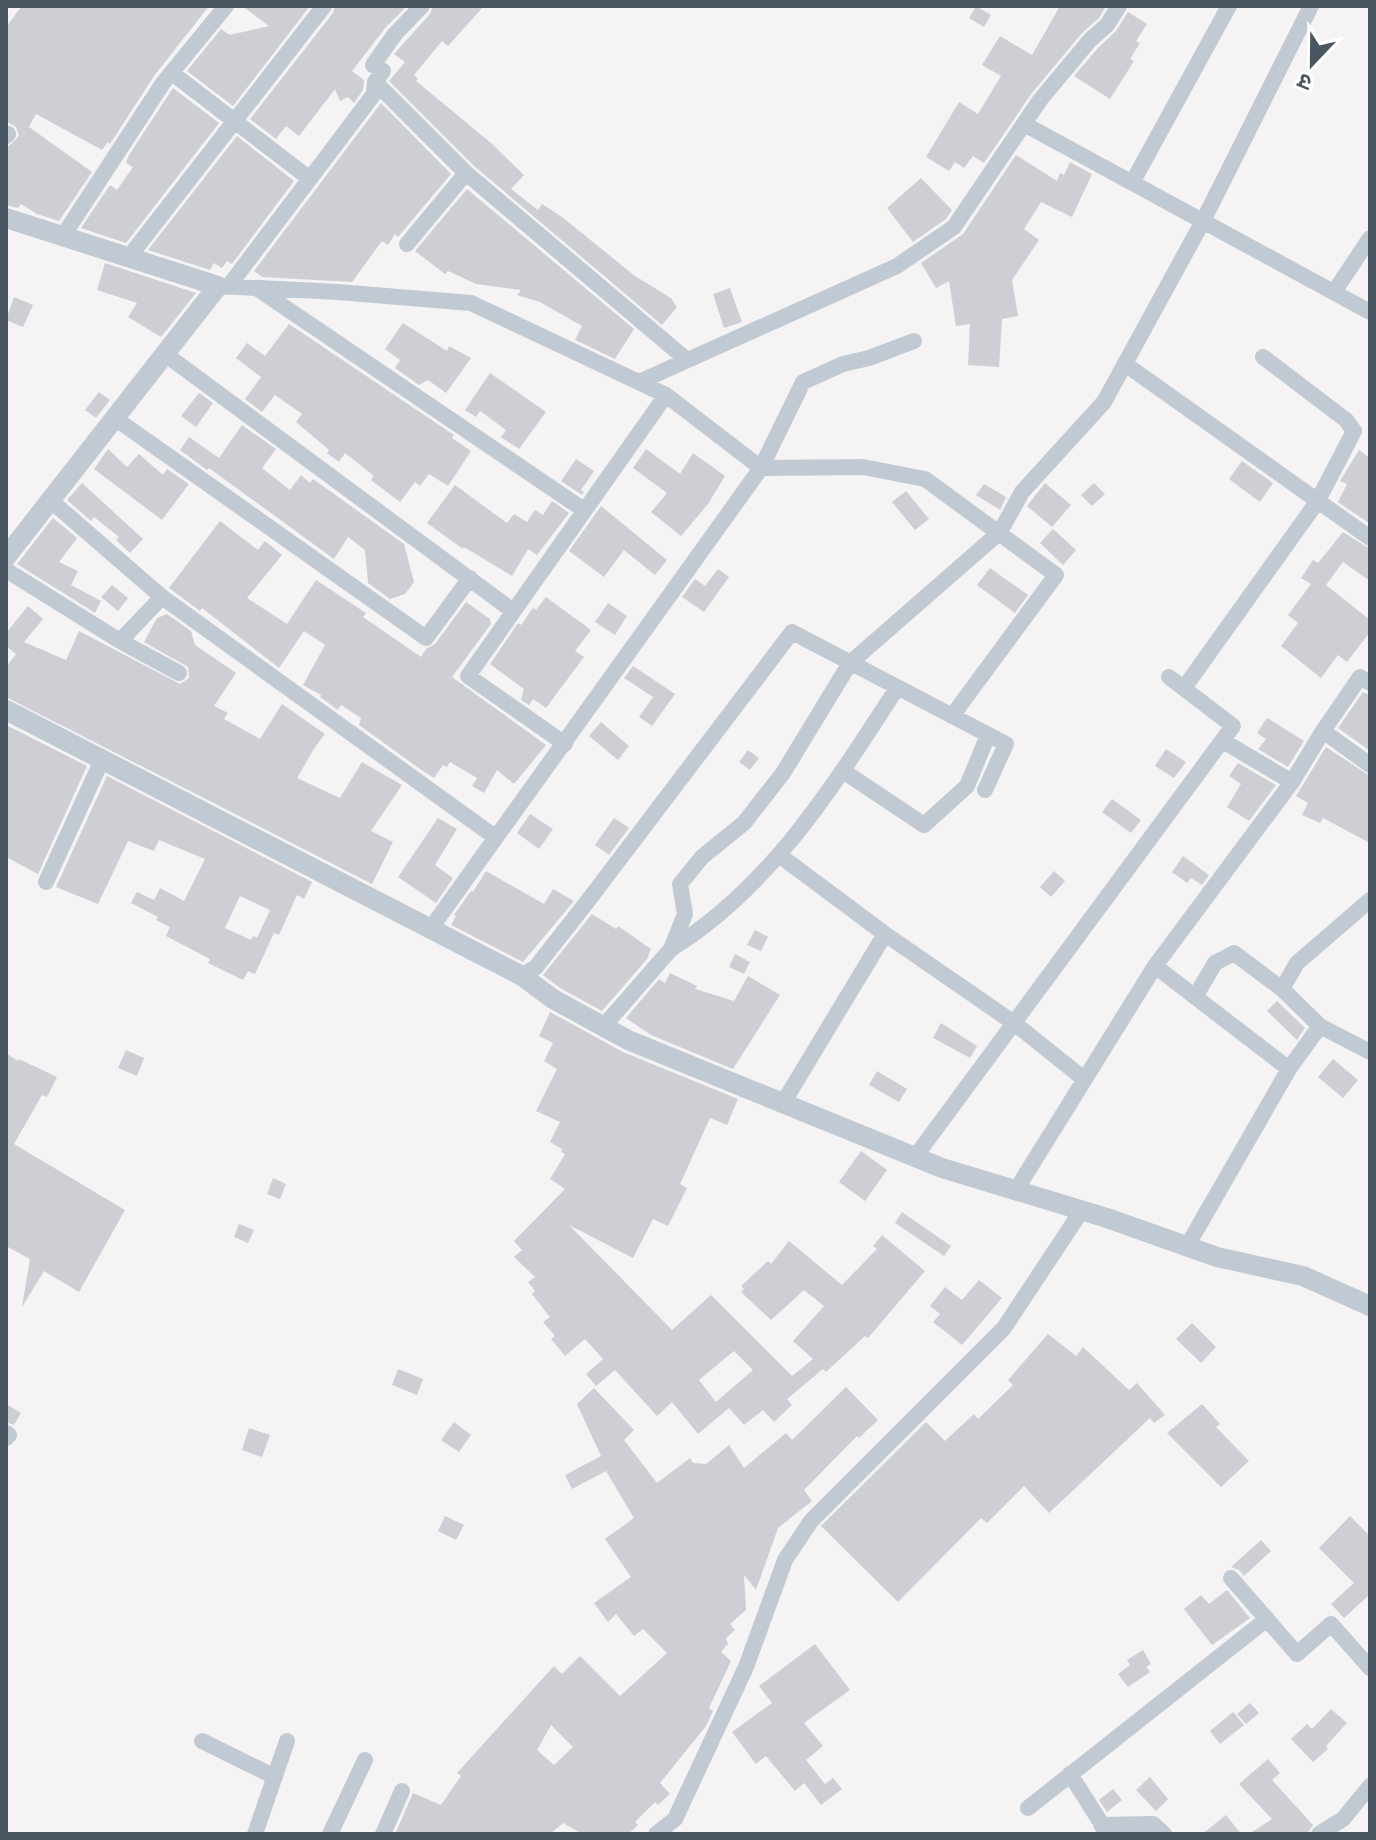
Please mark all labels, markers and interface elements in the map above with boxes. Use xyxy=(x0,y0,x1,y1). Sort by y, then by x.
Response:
north arrow xyxy=(1272,24,1352,104)
text: उ xyxy=(1292,69,1315,98)

